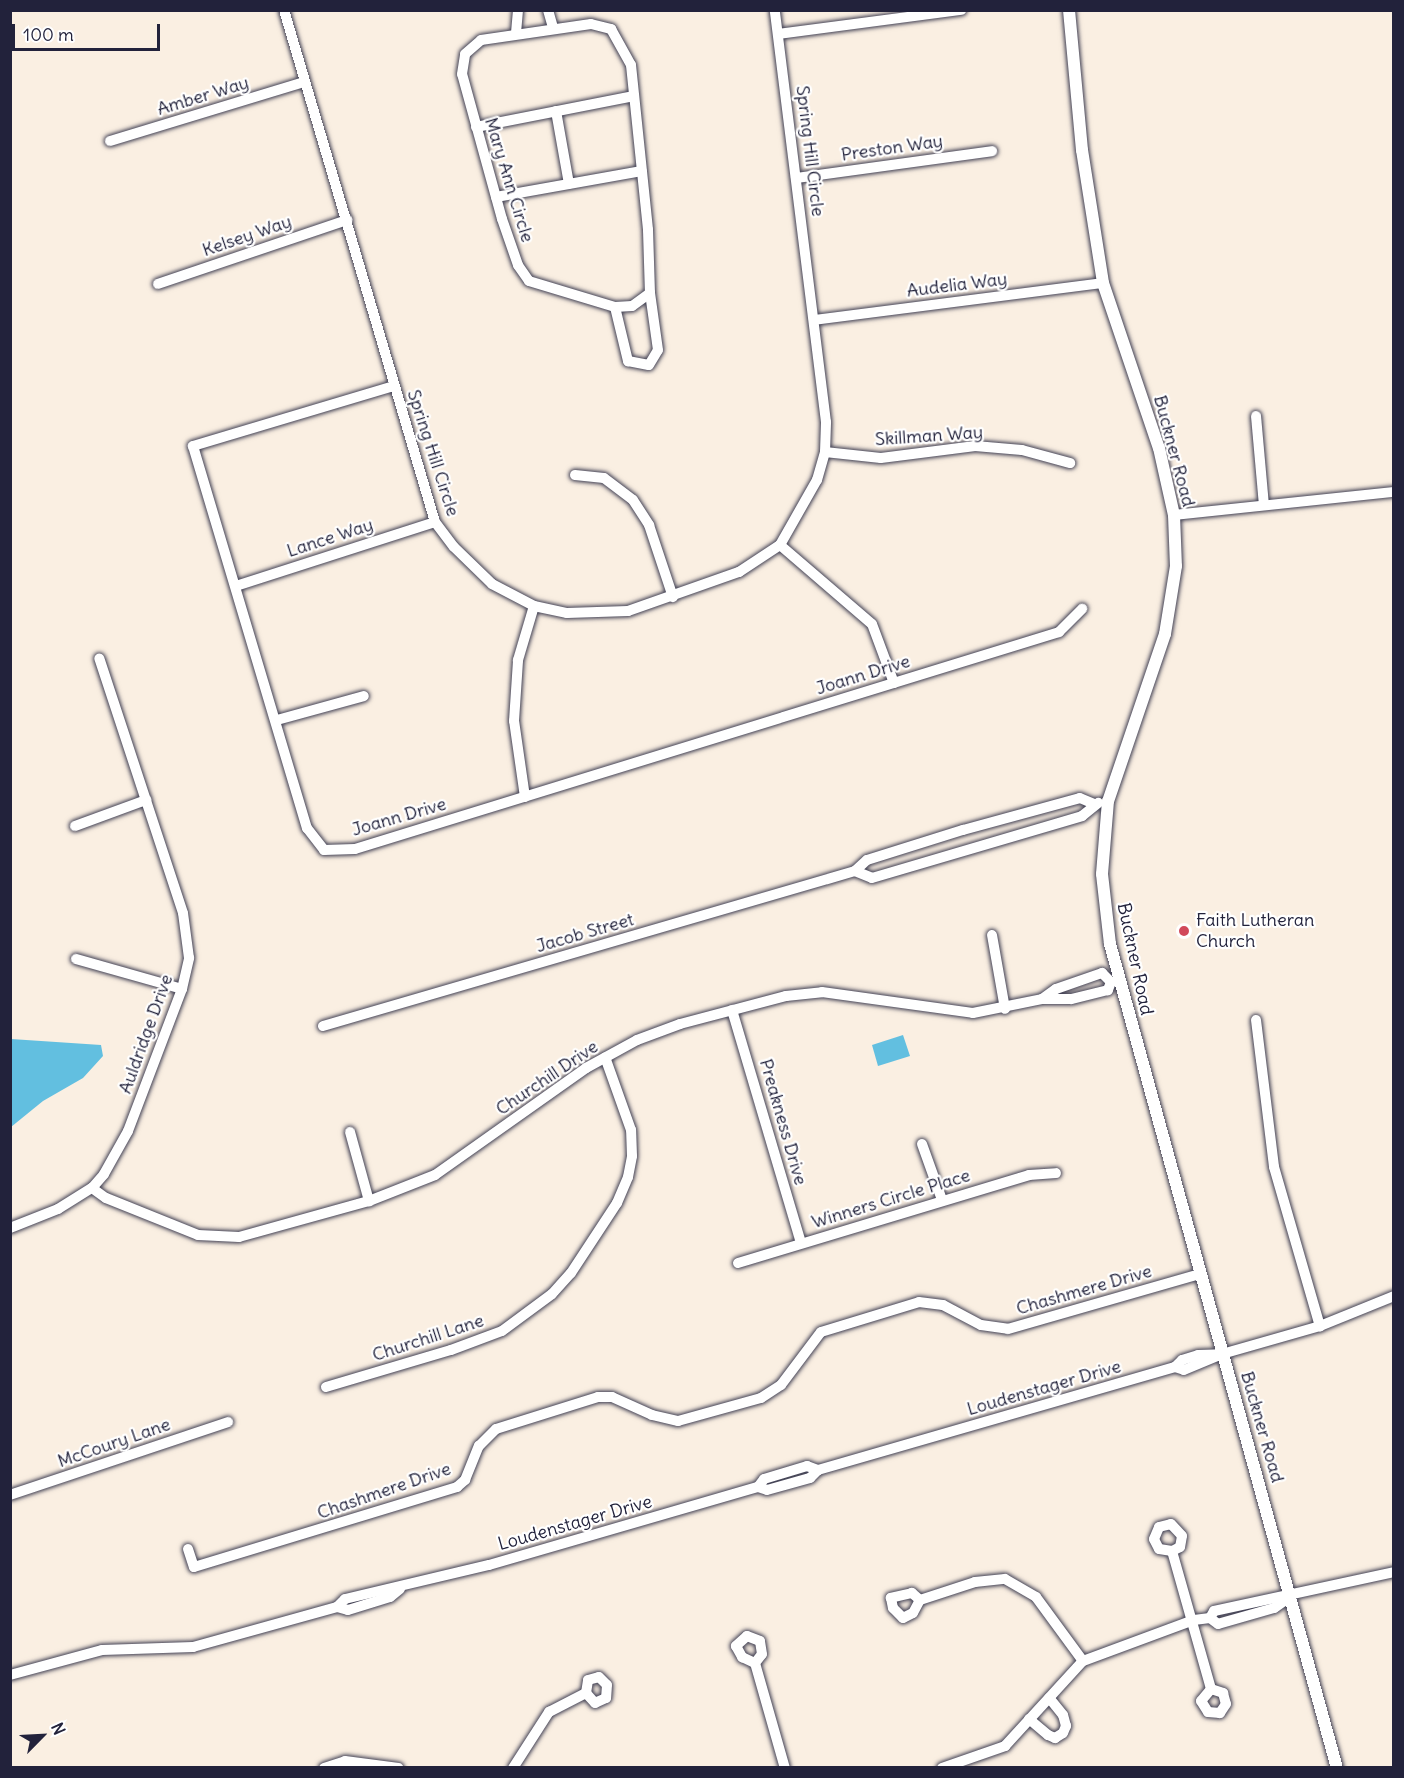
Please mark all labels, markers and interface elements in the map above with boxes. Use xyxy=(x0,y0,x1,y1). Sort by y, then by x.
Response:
scale bar xyxy=(15,12,164,50)
text: 100 m xyxy=(23,23,74,46)
street label: Amber Way xyxy=(155,72,251,120)
street label: Spring Hill Circle xyxy=(791,84,829,218)
street label: Mary Ann Circle xyxy=(480,115,538,245)
street label: Preston Way xyxy=(840,130,944,166)
street label: Kelsey Way xyxy=(200,211,294,261)
street label: Audelia Way xyxy=(906,268,1008,302)
street label: Spring Hill Circle xyxy=(402,387,464,519)
street label: Buckner Road xyxy=(1149,393,1199,509)
street label: Skillman Way xyxy=(874,421,984,451)
street label: Lance Way xyxy=(284,514,376,562)
street label: Joann Drive xyxy=(813,650,913,700)
street label: Joann Drive xyxy=(349,793,449,841)
street label: Buckner Road xyxy=(1113,901,1157,1017)
street label: Jacob Street xyxy=(534,909,636,957)
place label: Faith Lutheran Church xyxy=(1196,910,1314,952)
marker: Faith Lutheran Church xyxy=(1177,924,1191,938)
street label: Auldridge Drive xyxy=(114,971,178,1097)
street label: Churchill Drive xyxy=(492,1036,602,1120)
street label: Preakness Drive xyxy=(755,1056,811,1188)
street label: Winners Circle Place xyxy=(809,1165,973,1233)
street label: Chashmere Drive xyxy=(1014,1260,1154,1320)
street label: Churchill Lane xyxy=(370,1310,486,1366)
street label: Loudenstager Drive xyxy=(965,1356,1123,1420)
street label: Buckner Road xyxy=(1236,1369,1288,1485)
street label: McCoury Lane xyxy=(55,1414,173,1472)
street label: Chashmere Drive xyxy=(314,1458,454,1524)
street label: Loudenstager Drive xyxy=(496,1491,654,1555)
north arrow xyxy=(12,1706,72,1766)
text: N xyxy=(47,1720,70,1738)

